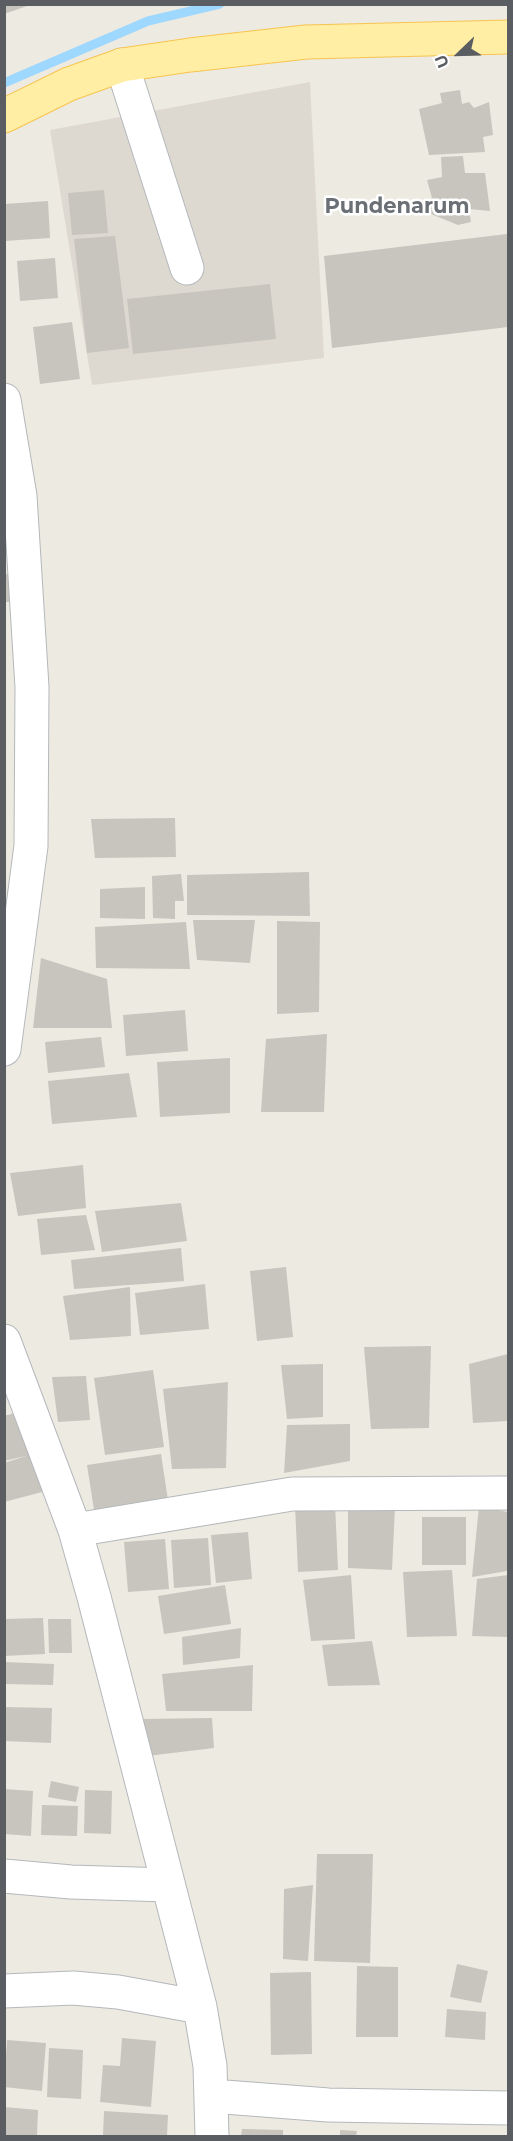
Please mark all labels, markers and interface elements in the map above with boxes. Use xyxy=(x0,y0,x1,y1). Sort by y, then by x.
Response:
north arrow xyxy=(429,24,489,84)
text: U xyxy=(431,52,453,71)
district label: Pundenarum xyxy=(324,194,470,220)

